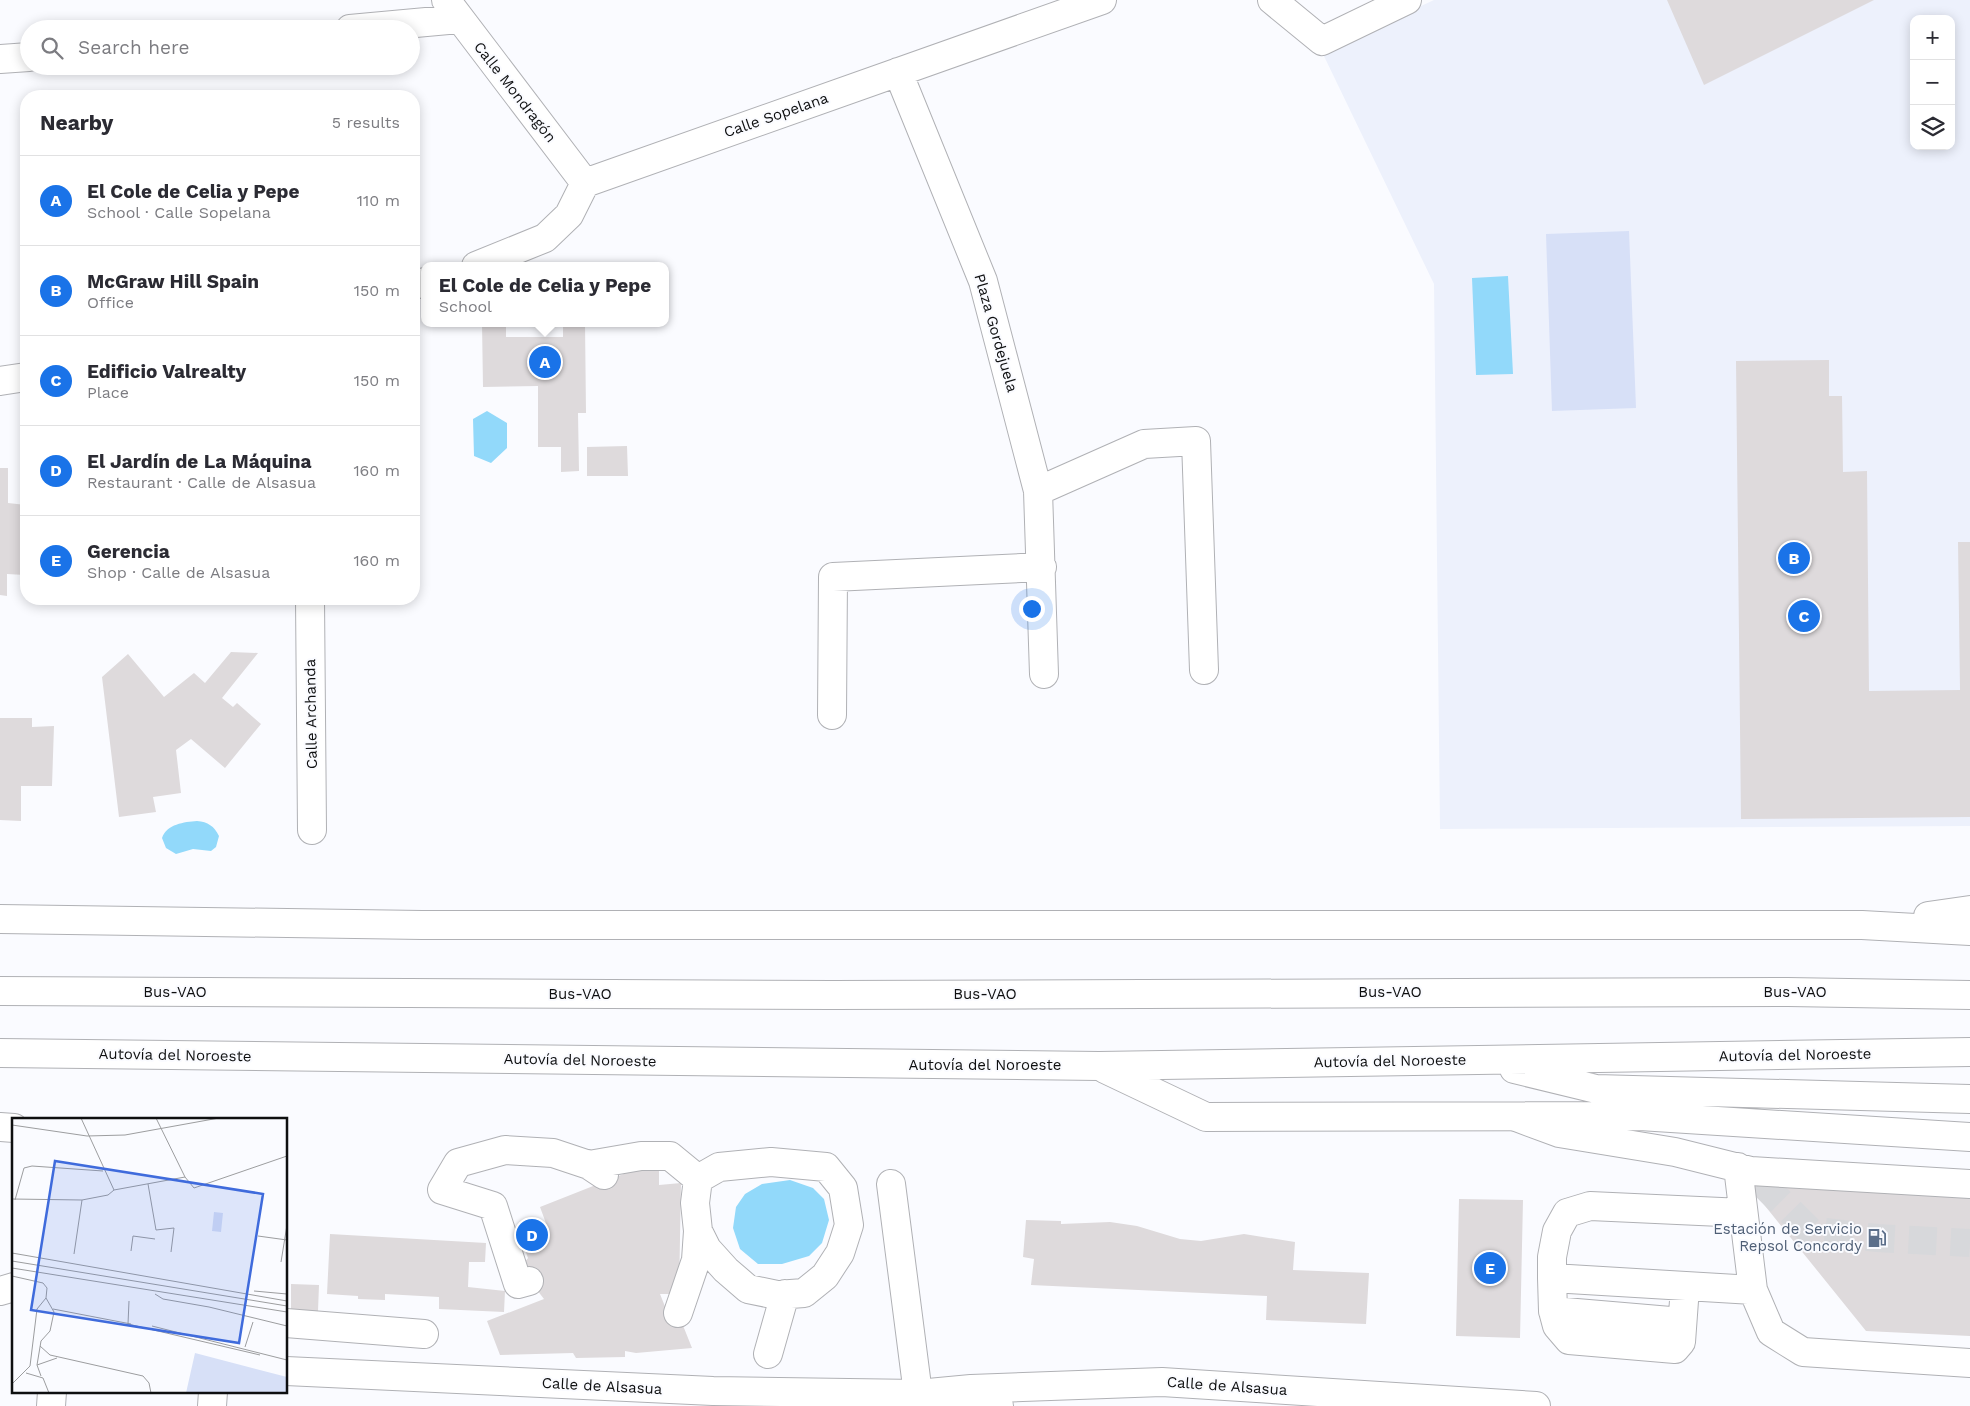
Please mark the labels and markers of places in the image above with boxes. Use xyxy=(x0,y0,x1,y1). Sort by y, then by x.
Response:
pin: A xyxy=(529,343,561,381)
pin: B xyxy=(1778,539,1810,577)
pin: C xyxy=(1788,597,1820,635)
pin: D xyxy=(516,1216,548,1254)
place label: Estación de Servicio Repsol Concordy xyxy=(1713,1220,1862,1255)
fuel station icon: Estación de Servicio Repsol Concordy xyxy=(1866,1227,1888,1249)
pin: E xyxy=(1474,1249,1506,1287)

